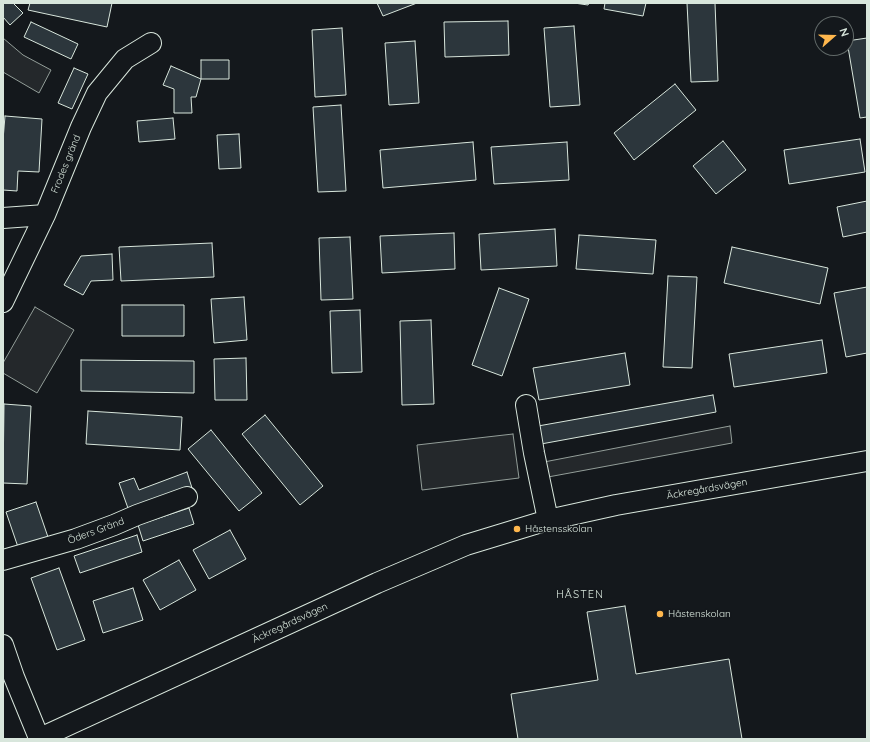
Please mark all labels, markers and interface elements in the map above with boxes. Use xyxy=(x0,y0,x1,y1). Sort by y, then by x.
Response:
north arrow xyxy=(814,16,854,56)
text: N xyxy=(836,26,852,38)
street label: Frodes gränd xyxy=(49,133,83,195)
street label: Äckregårdsvägen xyxy=(666,476,748,502)
street label: Öders Gränd xyxy=(66,515,126,547)
place label: Håstensskolan xyxy=(525,523,592,535)
marker: Håstensskolan xyxy=(512,524,522,534)
district label: HÅSTEN xyxy=(556,588,604,602)
street label: Äckregårdsvägen xyxy=(250,600,330,646)
place label: Håstenskolan xyxy=(668,608,731,620)
marker: Håstenskolan xyxy=(655,609,665,619)

